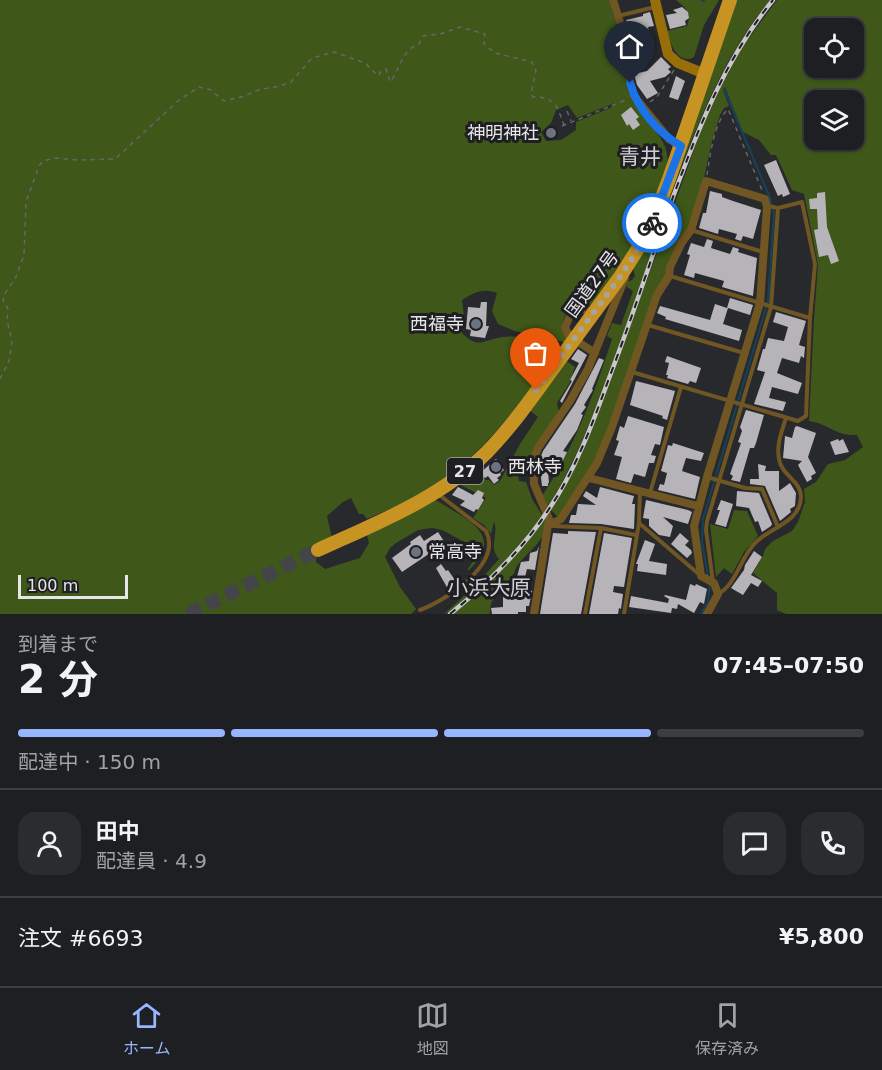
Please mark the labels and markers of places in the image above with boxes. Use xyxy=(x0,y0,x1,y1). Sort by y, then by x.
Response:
pin xyxy=(604,21,655,83)
place label: 神明神社 xyxy=(467,122,539,143)
marker: 神明神社 xyxy=(544,126,558,140)
place label: 西福寺 xyxy=(410,313,464,334)
marker: 西福寺 xyxy=(469,317,483,331)
pin xyxy=(510,328,561,390)
place label: 西林寺 xyxy=(508,456,562,477)
marker: 西林寺 xyxy=(489,460,503,474)
place label: 常高寺 xyxy=(428,541,482,562)
marker: 常高寺 xyxy=(409,545,423,559)

